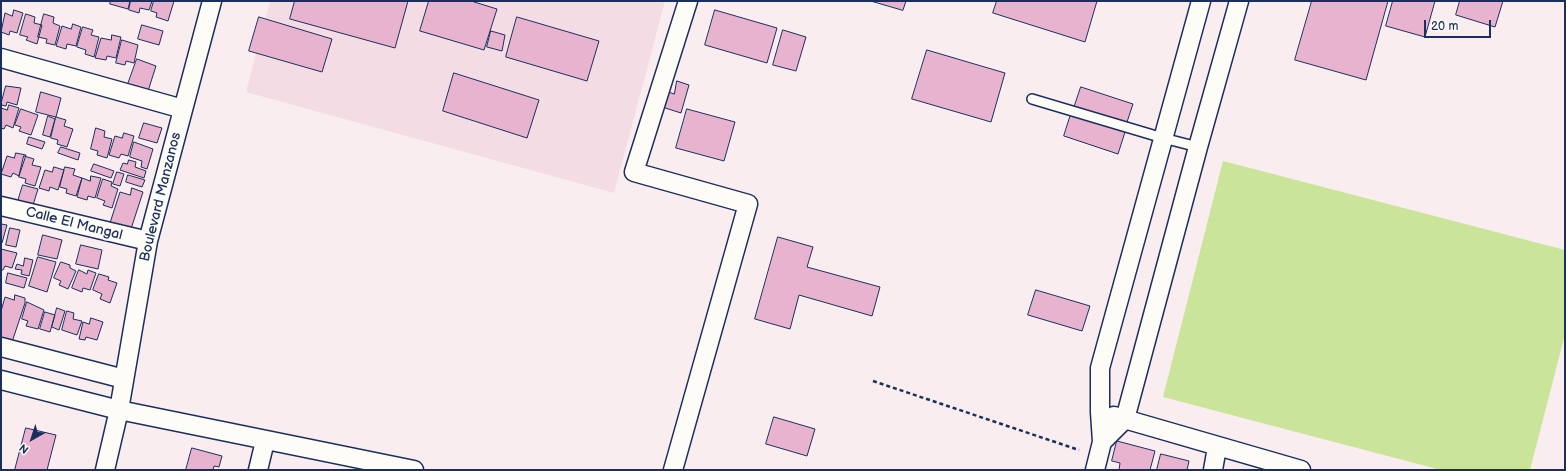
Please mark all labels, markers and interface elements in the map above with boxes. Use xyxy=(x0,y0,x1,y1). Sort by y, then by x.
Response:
scale bar xyxy=(1426,12,1493,38)
text: 20 m xyxy=(1431,19,1458,34)
street label: Boulevard Manzanos xyxy=(137,131,185,263)
street label: Calle El Mangal xyxy=(24,204,124,244)
north arrow xyxy=(12,419,52,459)
text: N xyxy=(17,441,31,456)

